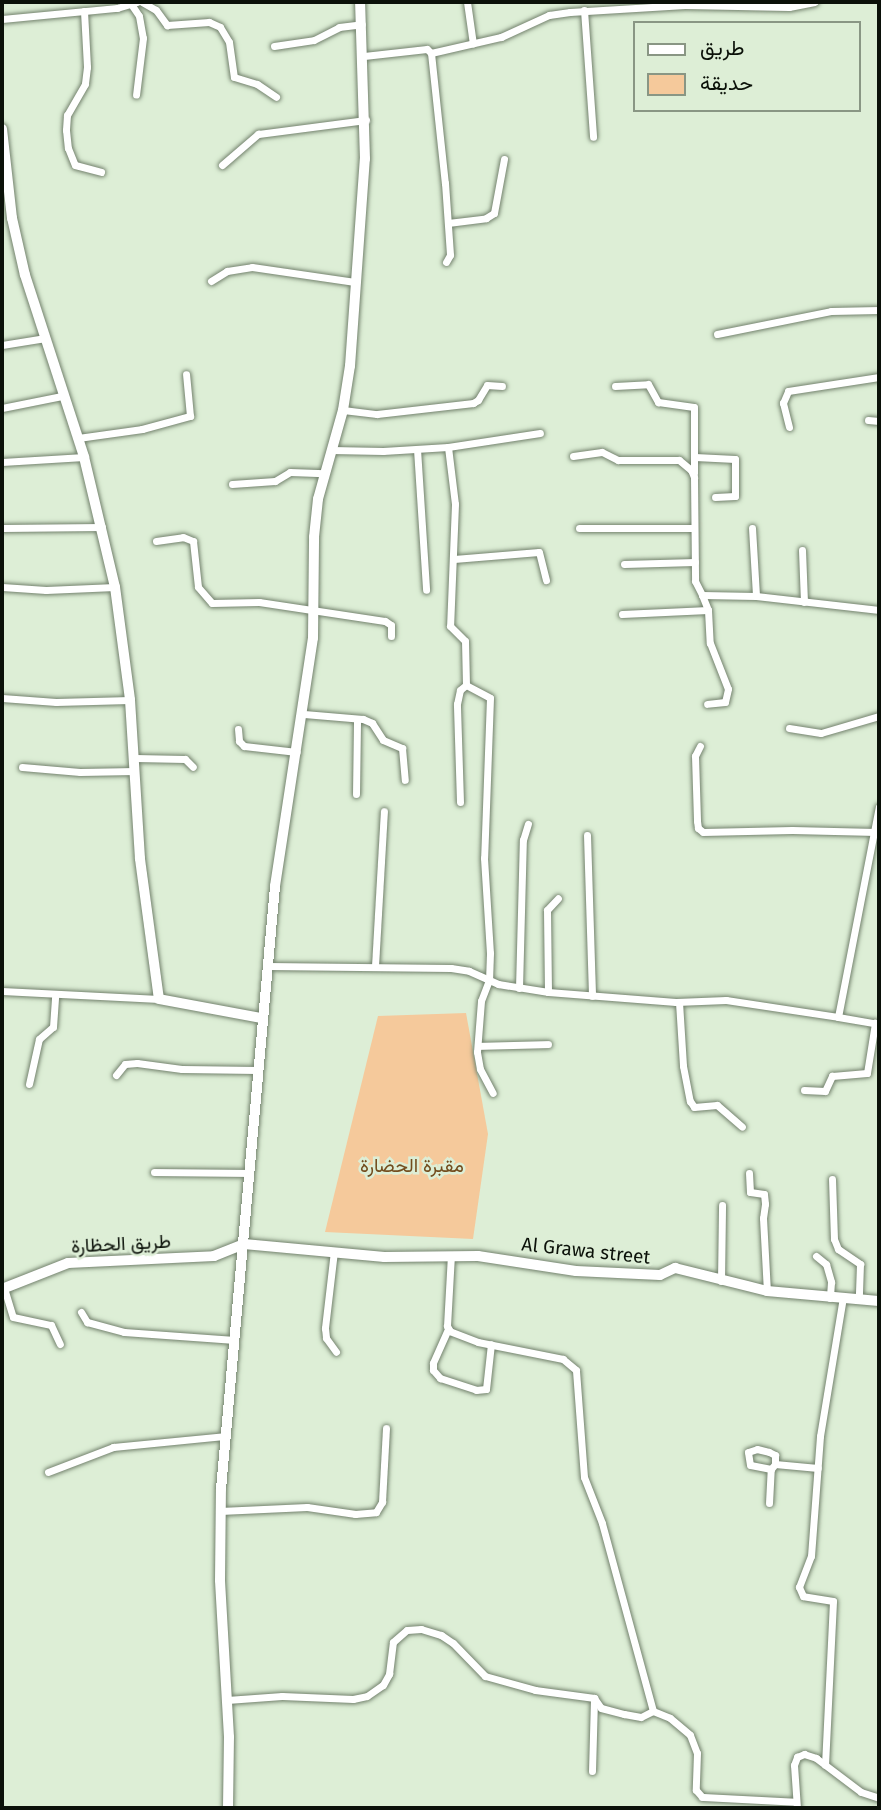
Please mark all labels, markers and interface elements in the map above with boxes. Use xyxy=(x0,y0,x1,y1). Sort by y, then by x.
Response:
legend xyxy=(632,21,860,112)
text: طريق xyxy=(700,35,745,61)
text: حديقة xyxy=(700,70,753,96)
park label: مقبرة الحضارة xyxy=(360,1155,464,1177)
street label: طريق الحظارة xyxy=(71,1230,171,1258)
street label: Al Grawa street xyxy=(521,1233,651,1269)

